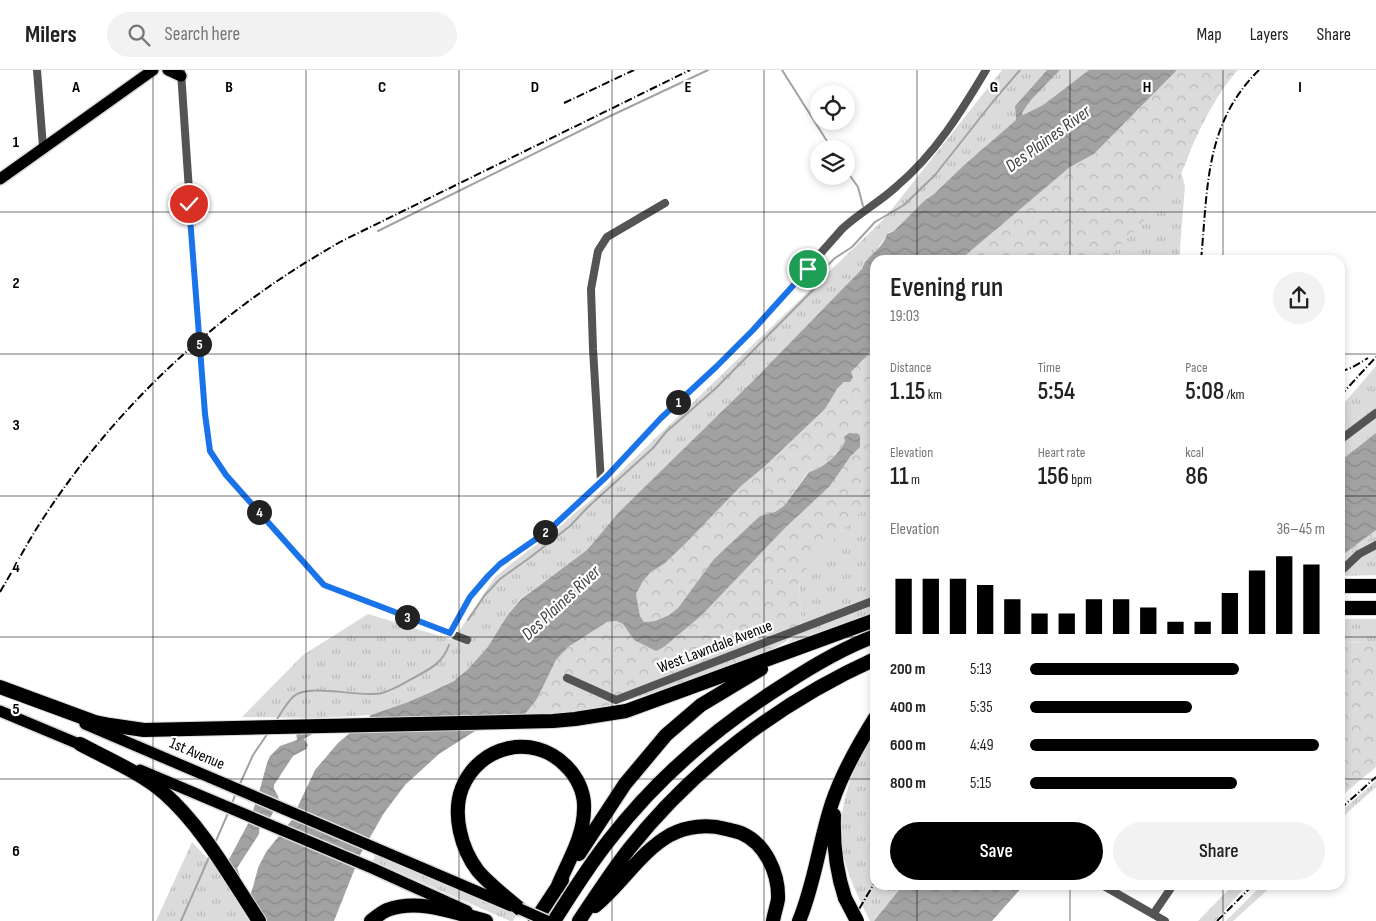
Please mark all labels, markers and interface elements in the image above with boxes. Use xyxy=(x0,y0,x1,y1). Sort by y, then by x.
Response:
search box xyxy=(107,12,457,57)
text: Milers xyxy=(25,20,77,49)
icon: search xyxy=(125,21,153,49)
text: Search here xyxy=(165,23,240,46)
text: Map xyxy=(1197,24,1222,45)
text: Layers xyxy=(1250,24,1289,45)
text: Share xyxy=(1317,24,1351,45)
text: A xyxy=(71,78,80,97)
text: B xyxy=(225,78,233,97)
text: C xyxy=(378,78,386,97)
text: D xyxy=(531,78,539,97)
text: E xyxy=(685,78,692,97)
text: G xyxy=(990,78,998,97)
text: H xyxy=(1143,78,1151,97)
text: I xyxy=(1298,78,1302,97)
map controls xyxy=(810,85,855,185)
button: locate xyxy=(810,85,855,130)
water label: Des Plaines River xyxy=(1001,101,1095,177)
text: 1 xyxy=(13,133,20,152)
button: layers xyxy=(810,140,855,185)
pin xyxy=(168,183,210,225)
icon: check xyxy=(175,190,203,218)
pin xyxy=(787,248,829,290)
icon: arrive xyxy=(794,255,822,283)
text: Evening run xyxy=(890,271,1003,304)
button: share xyxy=(1273,272,1325,324)
text: 2 xyxy=(12,274,20,293)
text: 19:03 xyxy=(890,307,920,326)
pin: 5 xyxy=(186,332,212,356)
text: 5 xyxy=(196,336,203,353)
text: Distance xyxy=(890,359,931,376)
text: Time xyxy=(1038,359,1061,376)
text: Pace xyxy=(1185,359,1208,376)
text: 1.15 xyxy=(890,376,925,407)
text: 5:54 xyxy=(1038,376,1075,407)
text: 5:08 xyxy=(1185,376,1224,407)
text: km xyxy=(925,386,942,403)
text: /km xyxy=(1224,386,1245,403)
pin: 1 xyxy=(666,390,690,414)
text: 1 xyxy=(676,394,681,411)
text: 3 xyxy=(12,416,20,435)
text: Elevation xyxy=(890,444,933,461)
text: Heart rate xyxy=(1038,444,1085,461)
text: kcal xyxy=(1185,444,1204,461)
text: 11 xyxy=(890,461,909,492)
text: 156 xyxy=(1038,461,1069,492)
text: 86 xyxy=(1185,461,1208,492)
text: m xyxy=(909,471,920,488)
text: bpm xyxy=(1069,471,1092,488)
pin: 4 xyxy=(246,500,272,524)
text: 4 xyxy=(256,504,263,521)
pin: 2 xyxy=(532,520,558,544)
text: Elevation xyxy=(890,520,939,539)
text: 36–45 m xyxy=(1276,520,1325,539)
text: 2 xyxy=(542,524,549,541)
text: 4 xyxy=(12,558,20,577)
water label: Des Plaines River xyxy=(517,561,605,645)
pin: 3 xyxy=(394,604,420,630)
text: 3 xyxy=(404,609,411,626)
street label: West Lawndale Avenue xyxy=(655,616,775,678)
text: 200 m xyxy=(890,660,925,679)
text: 5:13 xyxy=(970,660,992,679)
text: 400 m xyxy=(890,698,926,717)
text: 5:35 xyxy=(970,698,993,717)
text: 5 xyxy=(12,700,20,719)
street label: 1st Avenue xyxy=(167,734,227,774)
text: 600 m xyxy=(890,736,926,755)
text: 4:49 xyxy=(970,736,994,755)
text: 800 m xyxy=(890,774,926,793)
text: 5:15 xyxy=(970,774,991,793)
button: Save xyxy=(890,822,1103,880)
button: Share xyxy=(1113,822,1325,880)
text: 6 xyxy=(12,842,20,861)

